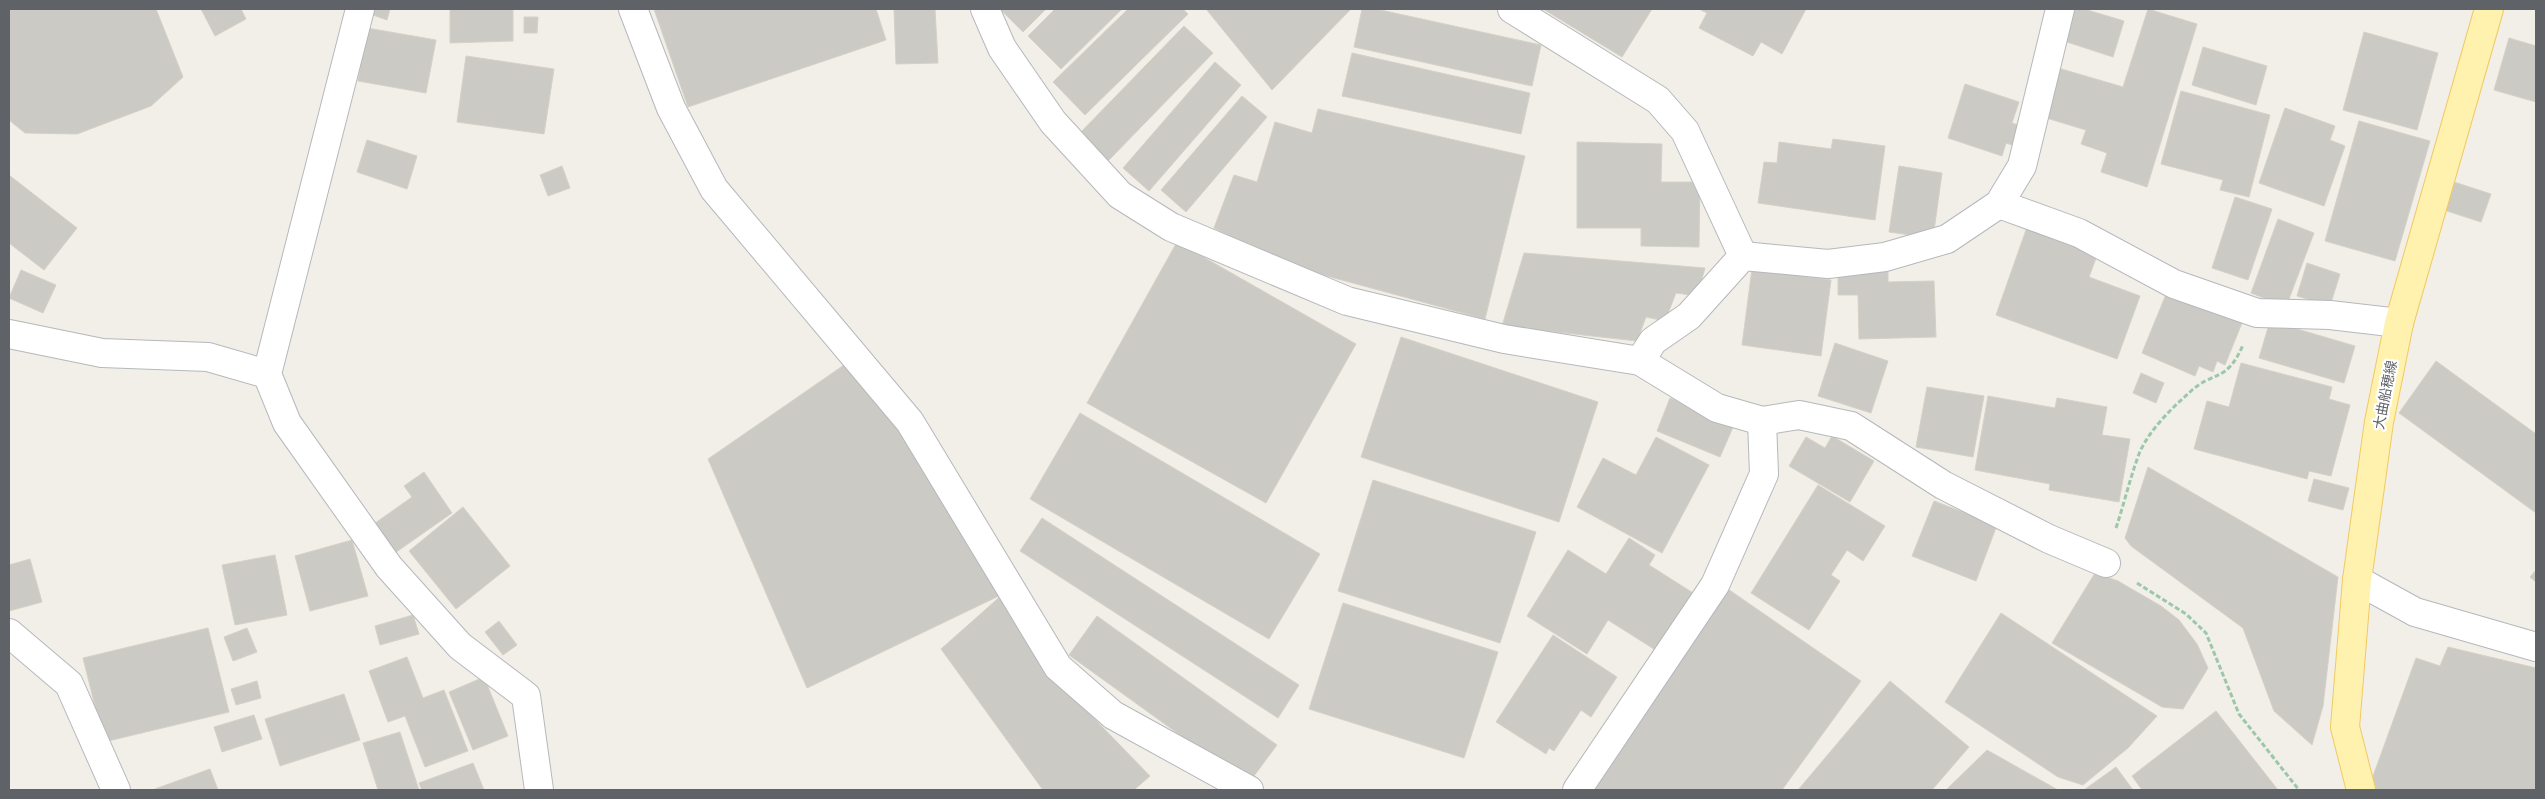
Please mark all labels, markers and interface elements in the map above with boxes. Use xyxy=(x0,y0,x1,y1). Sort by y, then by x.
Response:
street label: 大曲船穂線 xyxy=(2371,359,2400,431)

